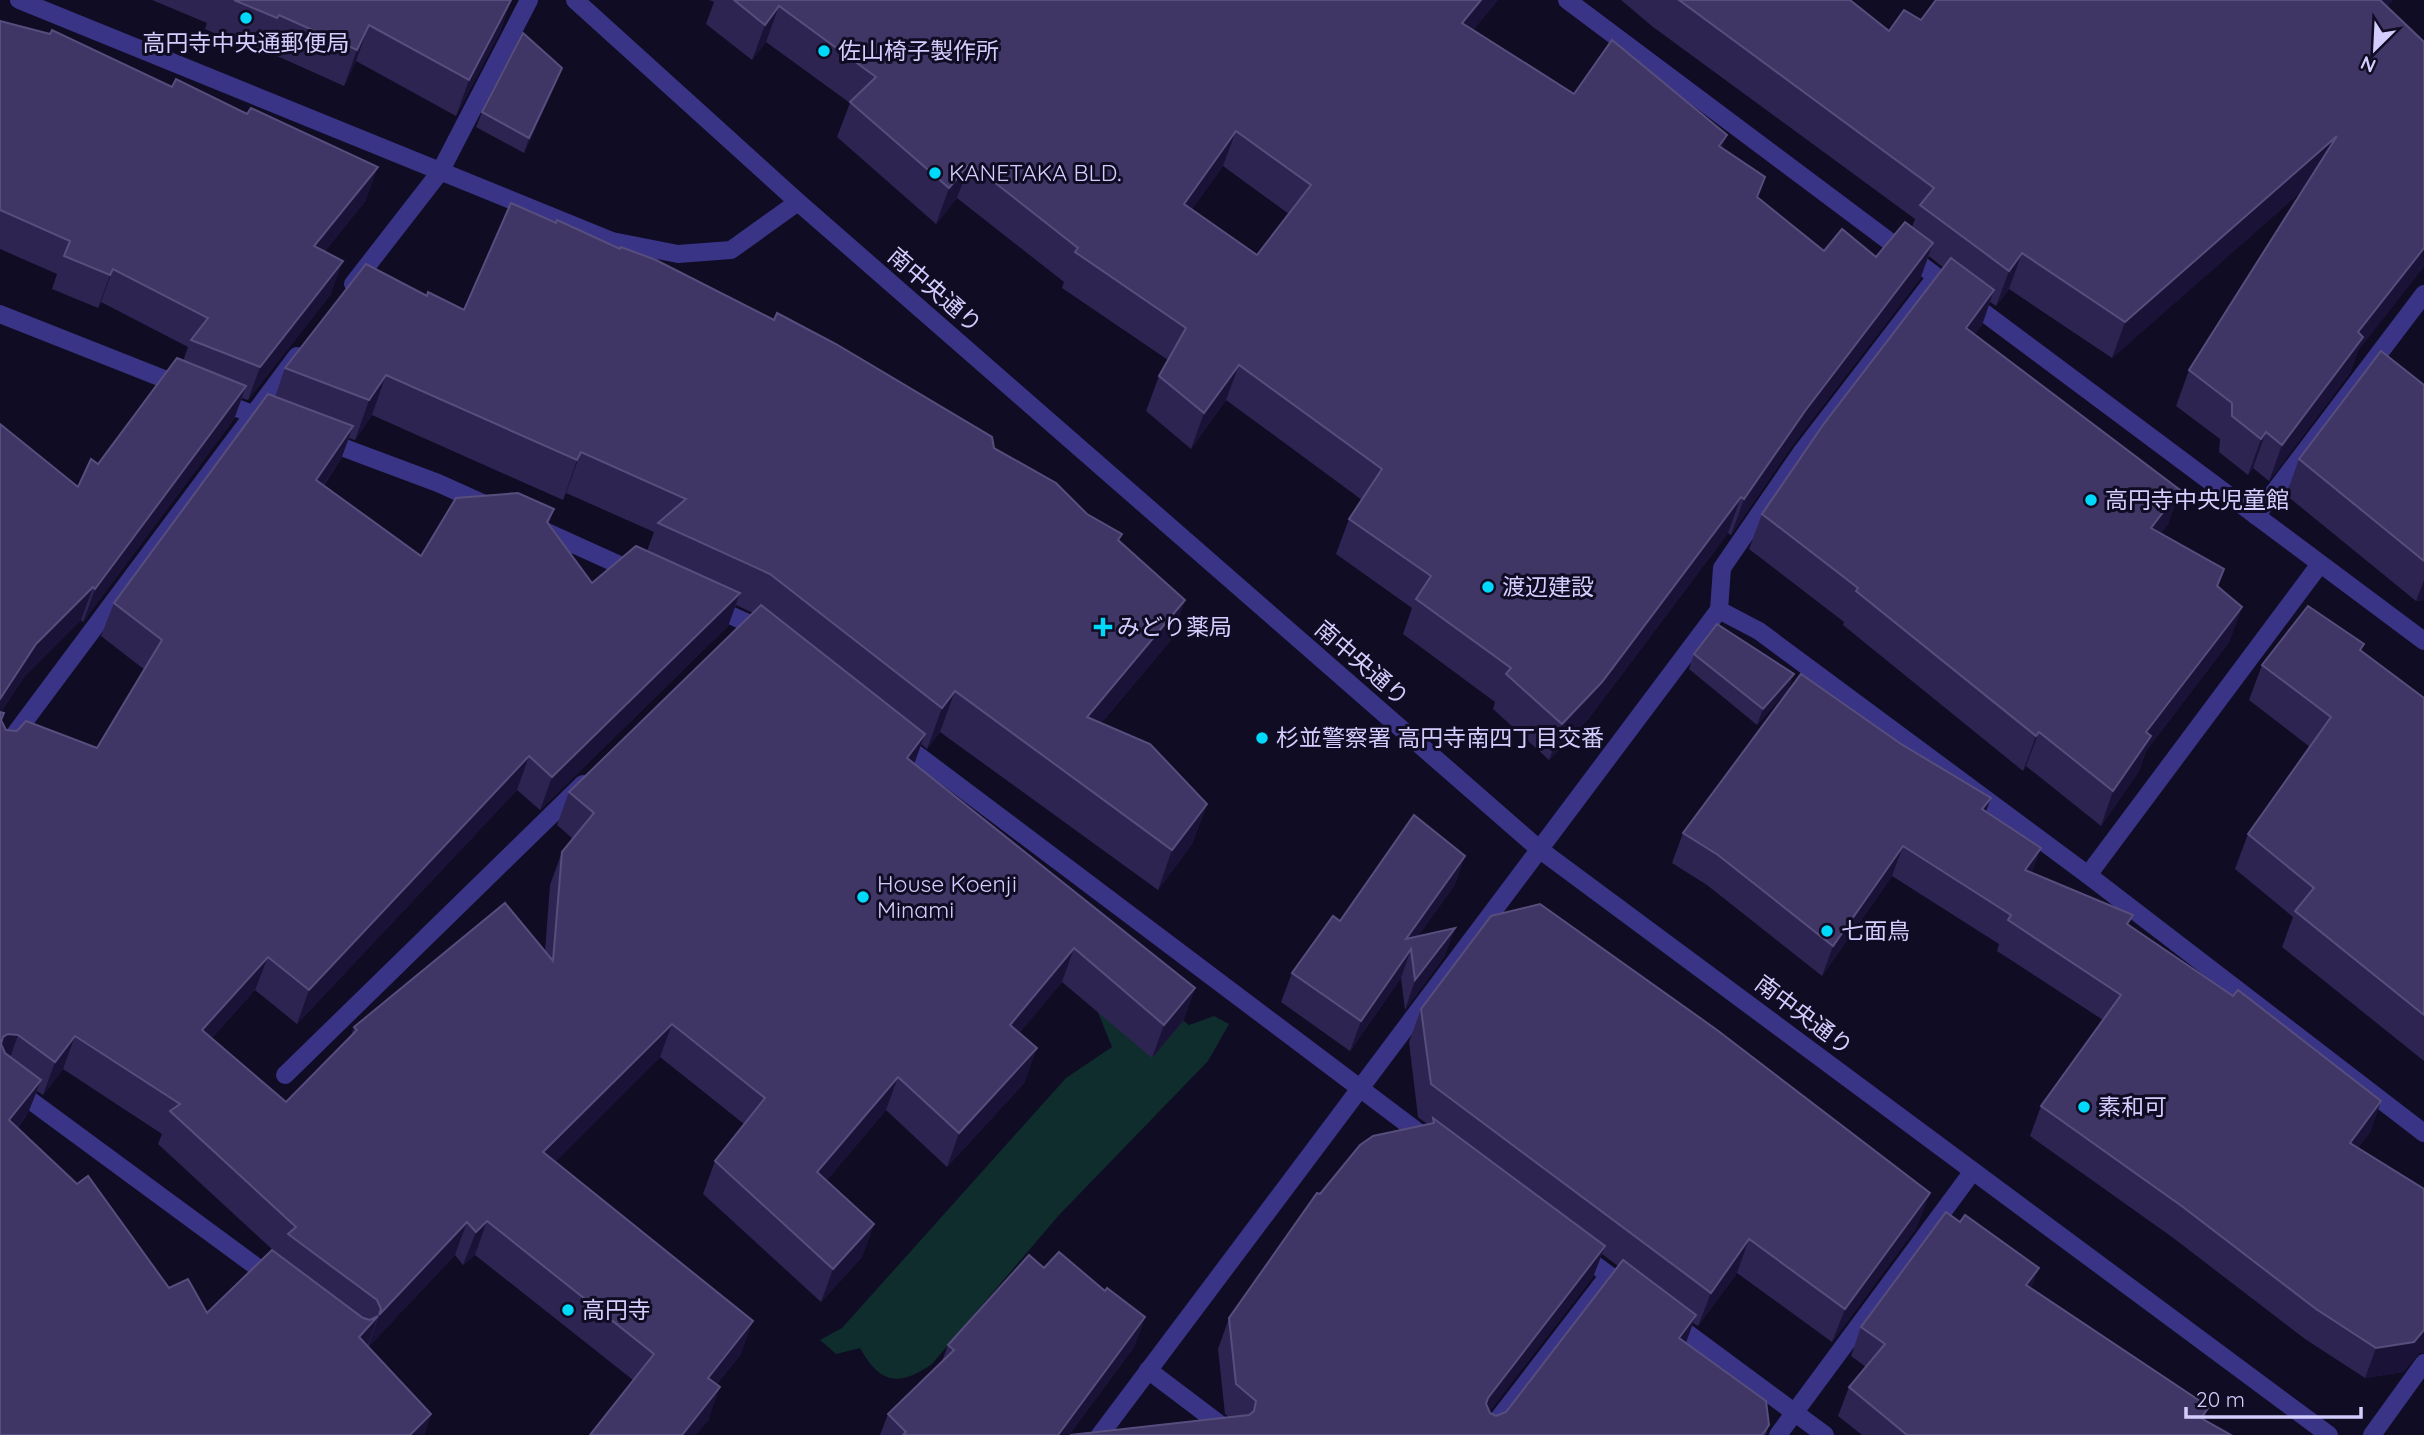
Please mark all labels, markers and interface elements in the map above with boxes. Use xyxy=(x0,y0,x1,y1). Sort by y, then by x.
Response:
marker: 高円寺中央通郵便局 xyxy=(238,10,254,26)
north arrow xyxy=(2340,14,2410,84)
place label: 高円寺中央通郵便局 xyxy=(143,28,350,57)
place label: 佐山椅子製作所 xyxy=(838,36,999,65)
marker: 佐山椅子製作所 xyxy=(816,43,832,59)
text: N xyxy=(2357,51,2379,78)
place label: KANETAKA BLD. xyxy=(949,158,1121,187)
marker: KANETAKA BLD. xyxy=(927,165,943,181)
street label: 南中央通り xyxy=(882,241,988,338)
place label: 高円寺中央児童館 xyxy=(2105,485,2289,514)
marker: 高円寺中央児童館 xyxy=(2083,492,2099,508)
place label: 渡辺建設 xyxy=(1502,572,1594,601)
marker: 渡辺建設 xyxy=(1480,579,1496,595)
place label: みどり薬局 xyxy=(1117,612,1232,641)
street label: 南中央通り xyxy=(1309,614,1415,711)
marker: みどり薬局 xyxy=(1095,619,1111,635)
place label: 杉並警察署 高円寺南四丁目交番 xyxy=(1276,723,1604,752)
marker: 杉並警察署 高円寺南四丁目交番 xyxy=(1254,730,1270,746)
place label: House Koenji Minami xyxy=(877,869,1017,924)
marker: House Koenji Minami xyxy=(855,889,871,905)
place label: 七面鳥 xyxy=(1841,916,1910,945)
marker: 七面鳥 xyxy=(1819,923,1835,939)
street label: 南中央通り xyxy=(1750,968,1859,1061)
place label: 素和可 xyxy=(2098,1092,2167,1121)
marker: 素和可 xyxy=(2076,1099,2092,1115)
place label: 高円寺 xyxy=(582,1295,651,1324)
marker: 高円寺 xyxy=(560,1302,576,1318)
scale bar xyxy=(2186,1376,2361,1420)
text: 20 m xyxy=(2196,1386,2245,1412)

